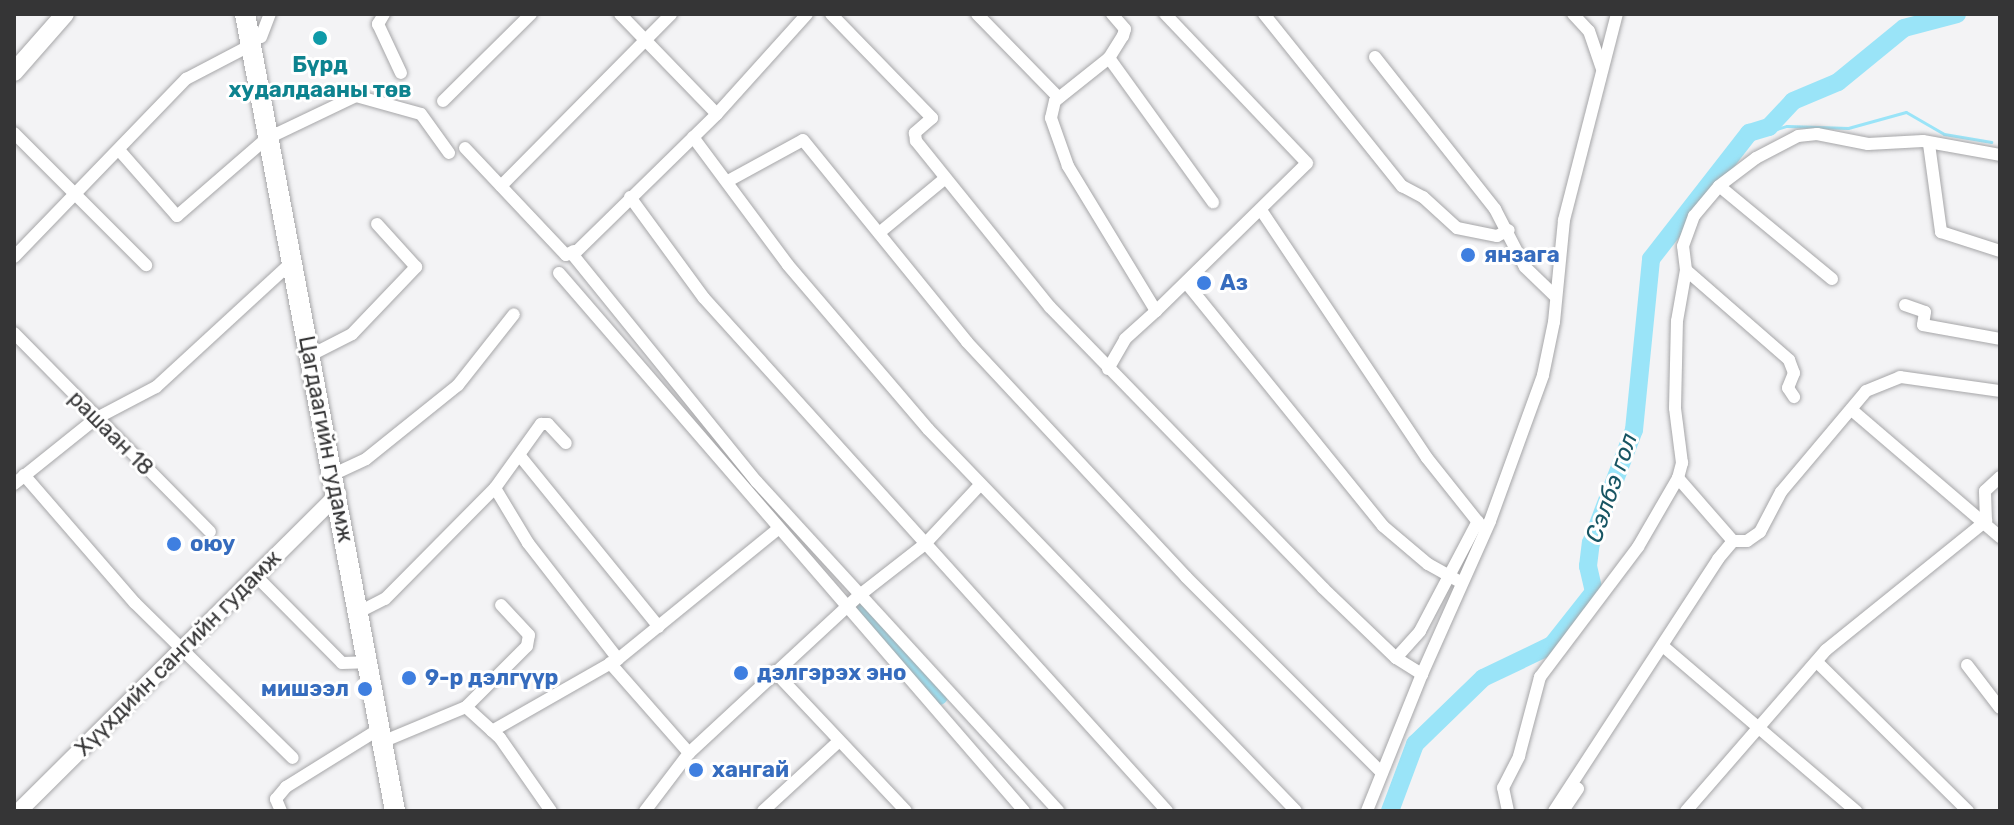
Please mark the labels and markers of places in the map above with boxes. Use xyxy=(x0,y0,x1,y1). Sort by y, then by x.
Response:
marker: Бүрд худалдааны төв xyxy=(311,29,329,47)
place label: Бүрд худалдааны төв xyxy=(228,51,412,102)
place label: янзага xyxy=(1484,242,1560,268)
marker: янзага xyxy=(1459,246,1477,264)
place label: Аз xyxy=(1220,270,1248,296)
marker: Аз xyxy=(1195,274,1213,292)
place label: оюу xyxy=(190,531,235,557)
marker: оюу xyxy=(165,535,183,553)
place label: дэлгэрэх эно xyxy=(757,660,907,686)
marker: дэлгэрэх эно xyxy=(732,664,750,682)
place label: 9-р дэлгүүр xyxy=(425,665,558,691)
marker: 9-р дэлгүүр xyxy=(400,669,418,687)
place label: мишээл xyxy=(261,676,349,702)
marker: мишээл xyxy=(356,680,374,698)
place label: хангай xyxy=(712,757,789,783)
marker: хангай xyxy=(687,761,705,779)

